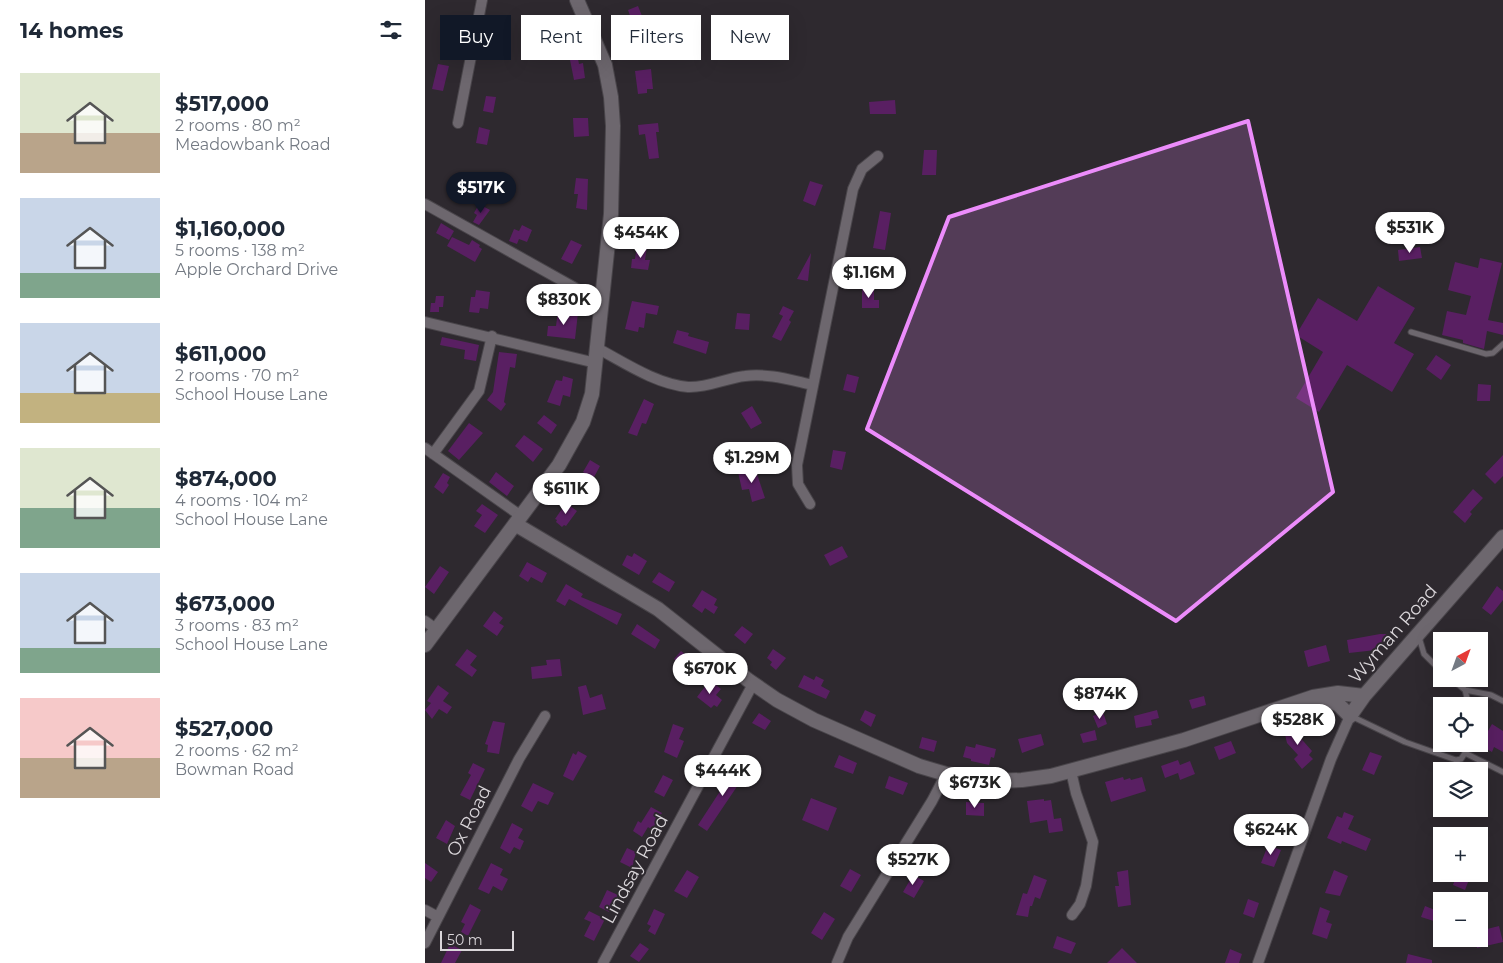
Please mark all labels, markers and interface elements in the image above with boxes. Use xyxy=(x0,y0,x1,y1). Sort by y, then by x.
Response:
chip: Buy xyxy=(440,15,511,60)
chip: Rent xyxy=(521,15,601,60)
chip: Filters xyxy=(611,15,701,60)
chip: New xyxy=(711,15,789,60)
icon: filters xyxy=(377,16,405,44)
text: 14 homes xyxy=(20,18,124,43)
text: $517,000 xyxy=(175,91,269,116)
icon: home xyxy=(60,93,120,153)
text: 2 rooms · 80 m² xyxy=(175,116,301,135)
text: Meadowbank Road xyxy=(175,135,331,154)
pin: $517K xyxy=(446,172,516,214)
text: $517K xyxy=(457,178,505,197)
pin: $531K xyxy=(1375,212,1445,254)
text: $1,160,000 xyxy=(175,216,285,241)
pin: $454K xyxy=(606,216,676,259)
icon: home xyxy=(60,218,120,278)
text: $531K xyxy=(1386,218,1434,237)
text: $454K xyxy=(614,223,668,242)
text: 5 rooms · 138 m² xyxy=(175,241,305,260)
pin: $1.16M xyxy=(828,256,910,299)
text: Apple Orchard Drive xyxy=(175,260,338,279)
text: $1.16M xyxy=(843,263,895,282)
pin: $830K xyxy=(529,284,599,326)
text: $830K xyxy=(538,290,590,309)
text: $611,000 xyxy=(175,341,266,366)
icon: home xyxy=(60,343,120,403)
text: 2 rooms · 70 m² xyxy=(175,366,300,385)
text: School House Lane xyxy=(175,385,328,404)
pin: $1.29M xyxy=(711,442,793,484)
text: $1.29M xyxy=(724,448,780,467)
text: $874,000 xyxy=(175,466,277,491)
icon: home xyxy=(60,468,120,528)
pin: $611K xyxy=(531,472,601,515)
text: $611K xyxy=(544,479,588,498)
text: 4 rooms · 104 m² xyxy=(175,491,308,510)
text: School House Lane xyxy=(175,510,328,529)
street label: Wyman Road xyxy=(1344,580,1442,688)
text: $673,000 xyxy=(175,591,275,616)
icon: home xyxy=(60,593,120,653)
text: 3 rooms · 83 m² xyxy=(175,616,299,635)
north arrow xyxy=(1433,632,1487,688)
map controls xyxy=(1433,632,1488,947)
text: School House Lane xyxy=(175,635,328,654)
pin: $670K xyxy=(675,652,745,695)
text: $670K xyxy=(684,659,736,678)
pin: $874K xyxy=(1065,678,1135,720)
text: $874K xyxy=(1074,684,1126,703)
button: locate xyxy=(1433,697,1488,752)
pin: $528K xyxy=(1263,704,1333,746)
text: $528K xyxy=(1272,710,1324,729)
text: $527,000 xyxy=(175,716,273,741)
icon: home xyxy=(60,718,120,778)
text: 2 rooms · 62 m² xyxy=(175,741,299,760)
pin: $444K xyxy=(688,754,758,797)
text: Bowman Road xyxy=(175,760,294,779)
text: $444K xyxy=(695,761,751,780)
button: layers xyxy=(1433,762,1488,817)
pin: $673K xyxy=(940,766,1010,809)
text: $673K xyxy=(949,773,1001,792)
street label: Ox Road xyxy=(442,782,496,860)
street label: Lindsay Road xyxy=(597,811,673,927)
pin: $624K xyxy=(1236,814,1306,856)
text: $624K xyxy=(1245,820,1297,839)
button: + xyxy=(1433,827,1488,882)
pin: $527K xyxy=(878,844,948,886)
text: $527K xyxy=(888,850,938,869)
button: − xyxy=(1433,892,1488,947)
scale bar xyxy=(440,928,514,951)
text: 50 m xyxy=(447,931,483,949)

